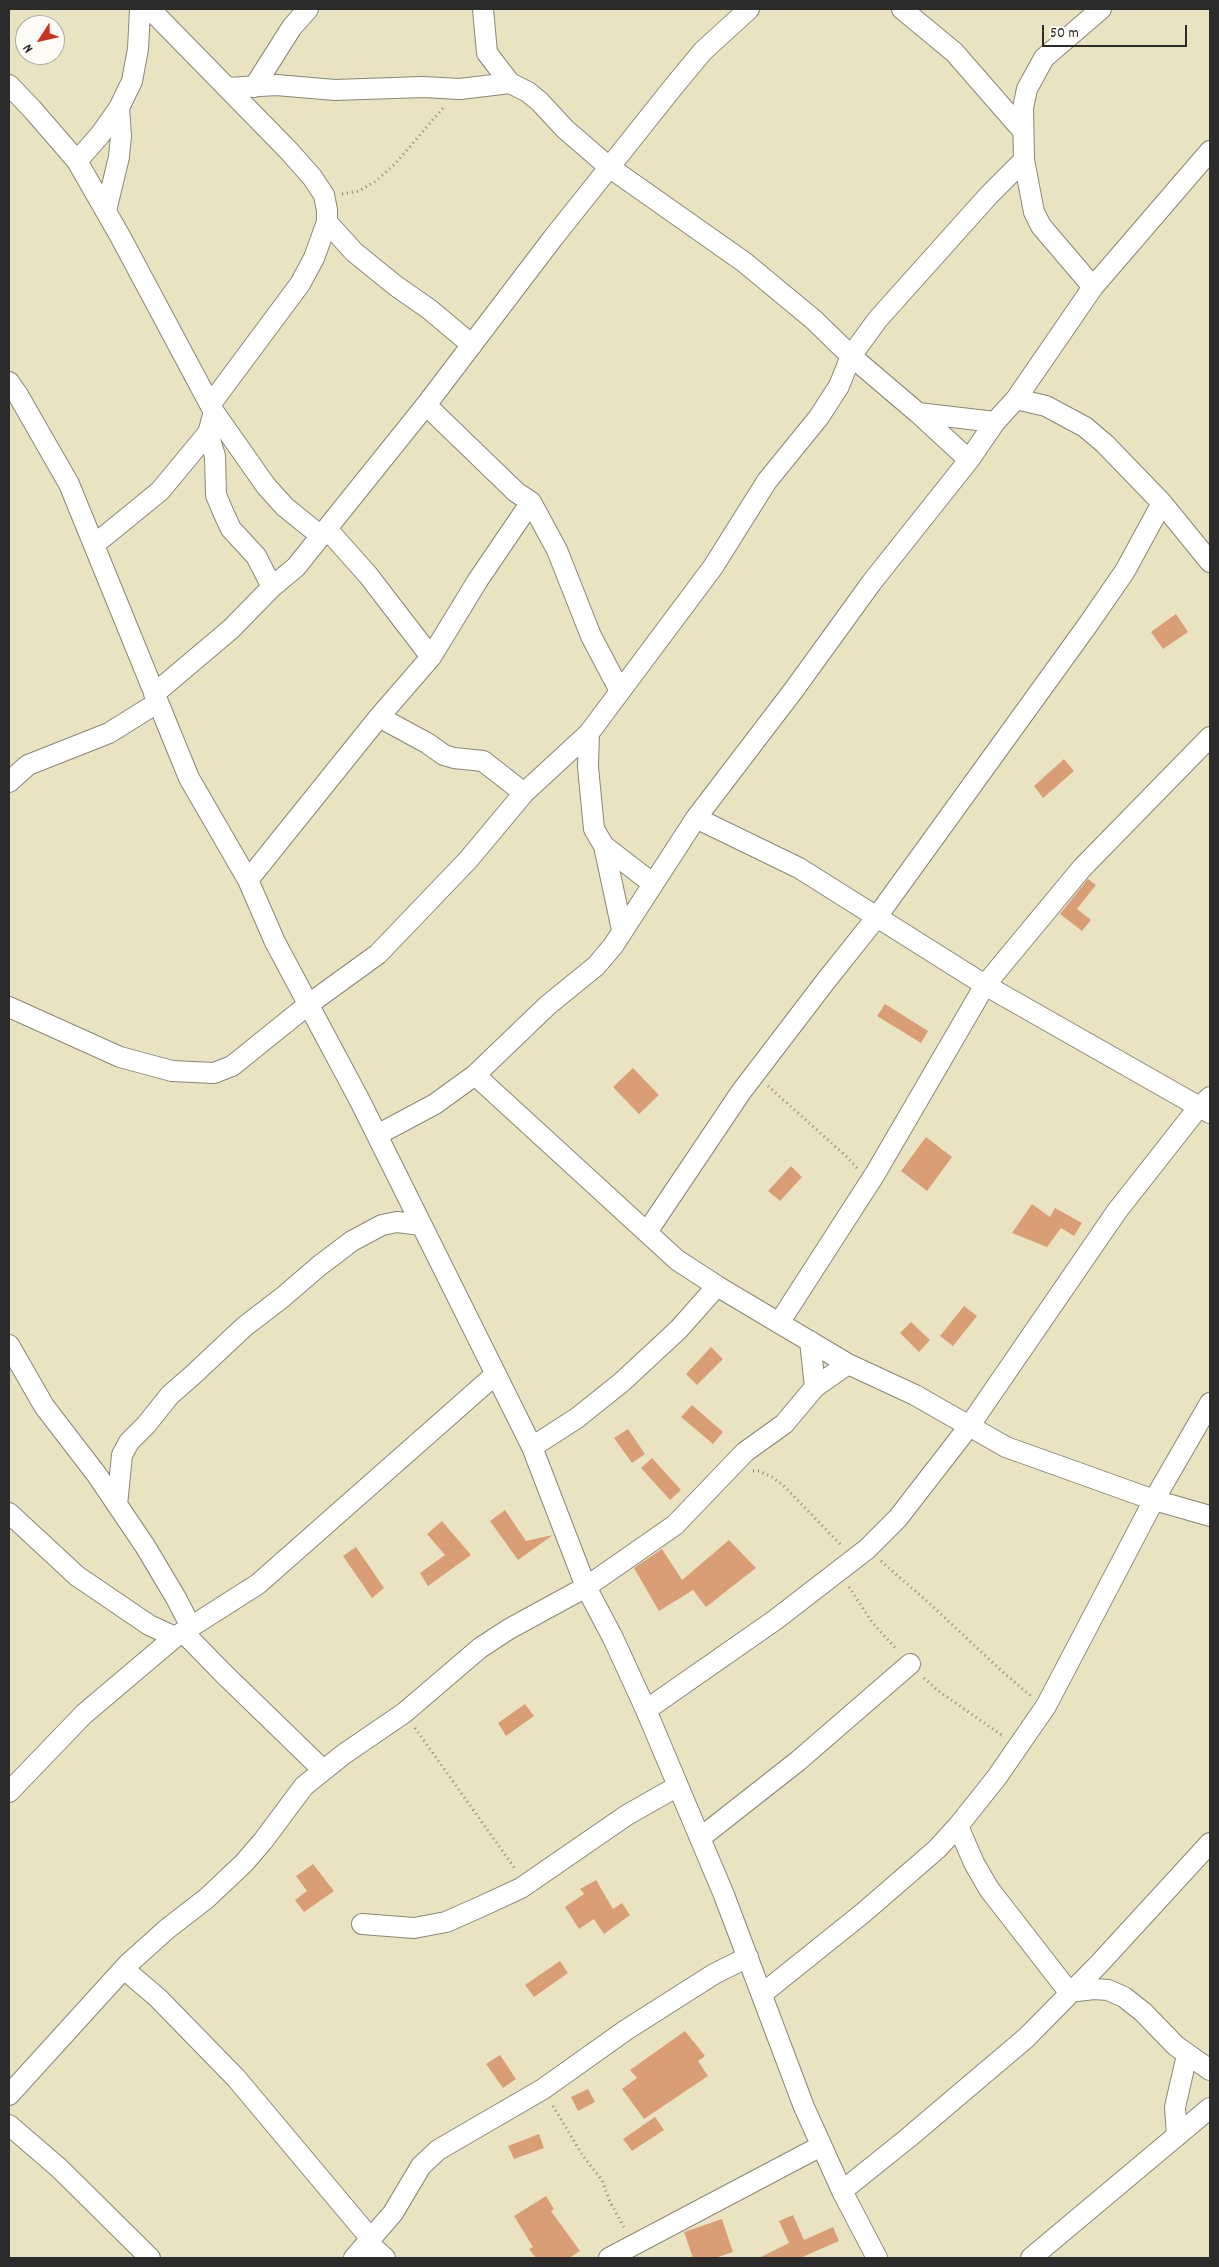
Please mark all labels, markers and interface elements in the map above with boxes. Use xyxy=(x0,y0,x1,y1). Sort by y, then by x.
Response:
north arrow xyxy=(15,15,65,65)
scale bar xyxy=(1044,15,1189,47)
text: 50 m xyxy=(1050,23,1079,45)
text: N xyxy=(18,39,39,57)

